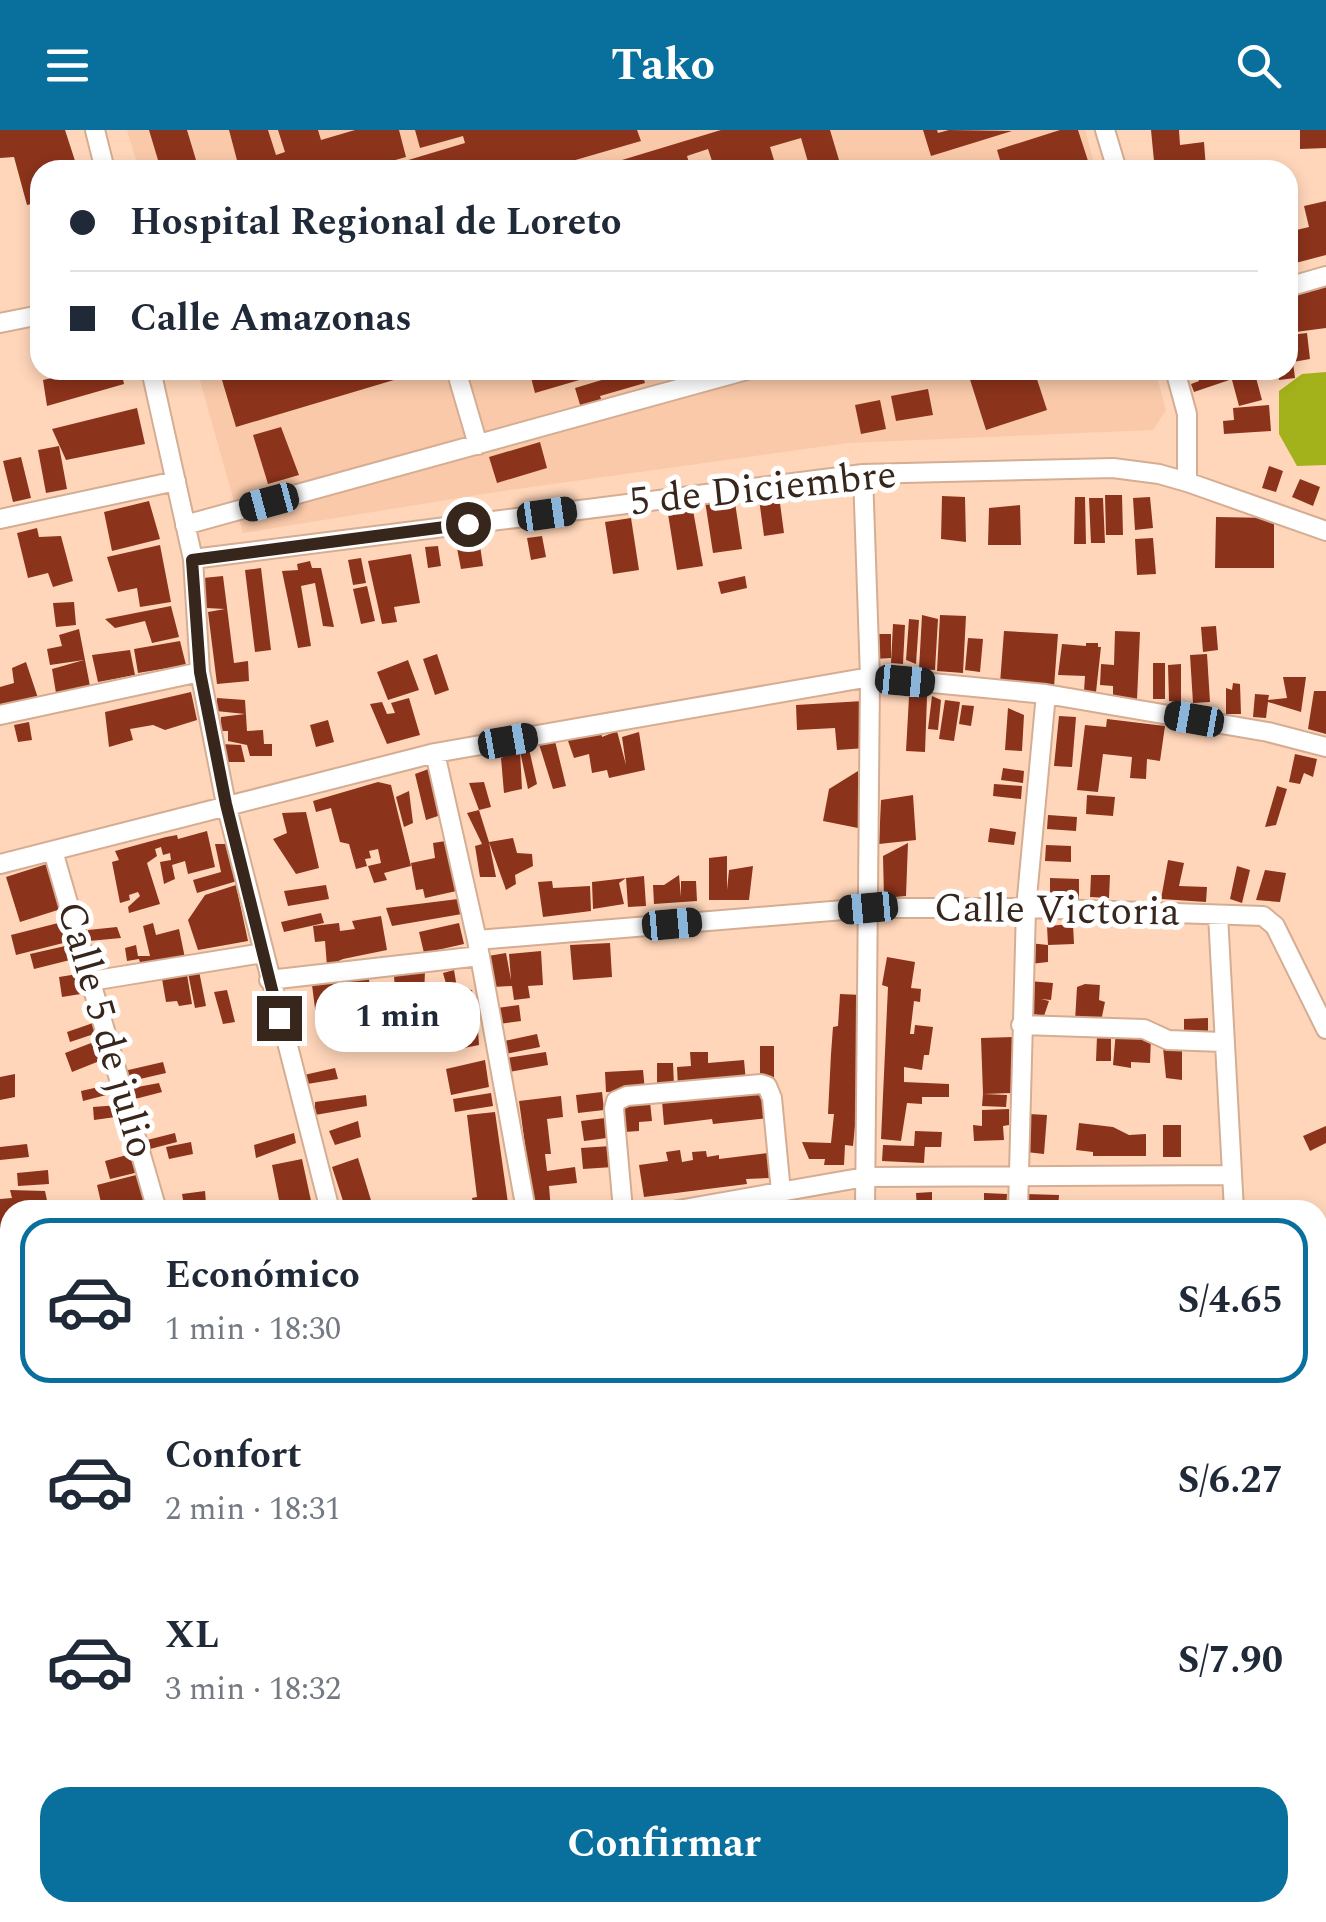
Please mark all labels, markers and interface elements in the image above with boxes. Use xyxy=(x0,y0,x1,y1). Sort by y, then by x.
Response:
text: Tako xyxy=(611,31,715,100)
icon: menu xyxy=(40,38,95,93)
icon: search xyxy=(1231,38,1286,93)
text: Hospital Regional de Loreto xyxy=(130,194,621,252)
text: Calle Amazonas xyxy=(130,290,412,348)
street label: 5 de Diciembre xyxy=(627,445,899,533)
car xyxy=(236,480,302,524)
car xyxy=(515,495,579,533)
route start xyxy=(446,502,491,547)
car xyxy=(874,663,936,699)
car xyxy=(1162,699,1226,739)
car xyxy=(476,721,540,761)
street label: Calle Victoria xyxy=(933,878,1181,944)
car xyxy=(837,890,899,926)
street label: Calle 5 de julio xyxy=(39,895,171,1165)
car xyxy=(641,906,703,942)
callout: 1 min xyxy=(314,983,479,1053)
text: 1 min xyxy=(355,992,440,1041)
route end xyxy=(257,996,302,1041)
text: Económico xyxy=(165,1247,360,1305)
icon: car xyxy=(45,1256,135,1346)
text: S/4.65 xyxy=(1178,1272,1283,1330)
text: 1 min · 18:30 xyxy=(165,1305,341,1354)
text: Confort xyxy=(165,1427,302,1485)
icon: car xyxy=(45,1436,135,1526)
text: S/6.27 xyxy=(1178,1452,1283,1510)
text: 2 min · 18:31 xyxy=(165,1485,341,1534)
text: XL xyxy=(165,1607,219,1665)
icon: car xyxy=(45,1616,135,1706)
text: S/7.90 xyxy=(1178,1632,1283,1690)
text: 3 min · 18:32 xyxy=(165,1665,341,1714)
button: Confirmar xyxy=(40,1787,1288,1902)

